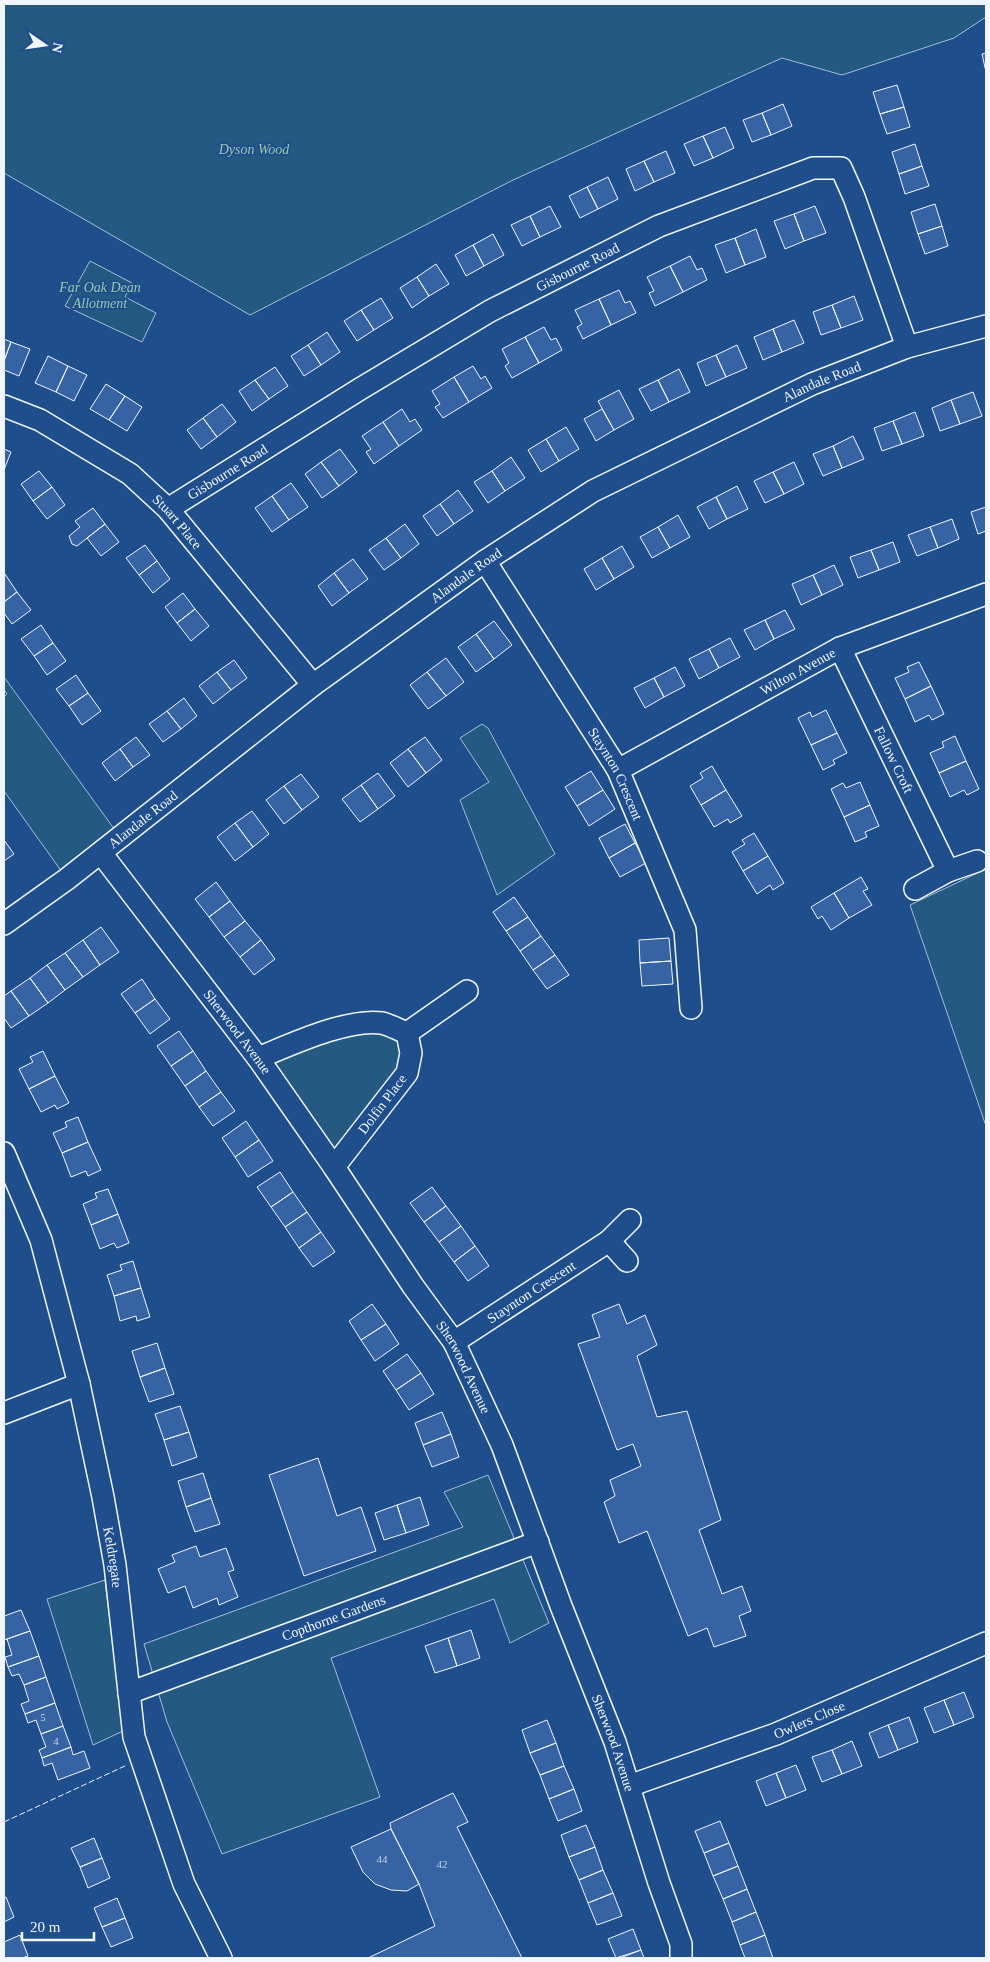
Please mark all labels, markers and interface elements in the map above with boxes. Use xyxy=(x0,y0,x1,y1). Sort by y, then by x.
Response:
north arrow xyxy=(20,20,70,70)
text: N xyxy=(49,41,66,54)
park label: Dyson Wood xyxy=(218,142,290,157)
street label: Gisbourne Road xyxy=(534,240,622,295)
park label: Far Oak Dean Allotment xyxy=(58,280,141,311)
street label: Alandale Road xyxy=(780,359,863,405)
street label: Gisbourne Road xyxy=(185,442,270,503)
street label: Stuart Place xyxy=(149,492,205,552)
street label: Alandale Road xyxy=(428,545,505,606)
street label: Wilton Avenue xyxy=(758,645,838,698)
street label: Fallow Croft xyxy=(871,724,916,796)
street label: Staynton Crescent xyxy=(585,725,645,822)
street label: Alandale Road xyxy=(106,788,181,851)
street label: Sherwood Avenue xyxy=(200,987,274,1077)
street label: Dolfin Place xyxy=(355,1072,410,1137)
street label: Staynton Crescent xyxy=(484,1258,578,1326)
street label: Sherwood Avenue xyxy=(433,1318,493,1416)
street label: Keldregate xyxy=(100,1526,124,1588)
street label: Copthorne Gardens xyxy=(280,1592,388,1644)
street label: Sherwood Avenue xyxy=(589,1692,637,1793)
street label: Owlers Close xyxy=(771,1698,847,1742)
house number: 5 xyxy=(40,1711,46,1723)
house number: 4 xyxy=(53,1735,59,1747)
house number: 44 xyxy=(377,1853,388,1865)
house number: 42 xyxy=(437,1858,448,1870)
scale bar xyxy=(22,1910,95,1942)
text: 20 m xyxy=(30,1919,61,1935)

